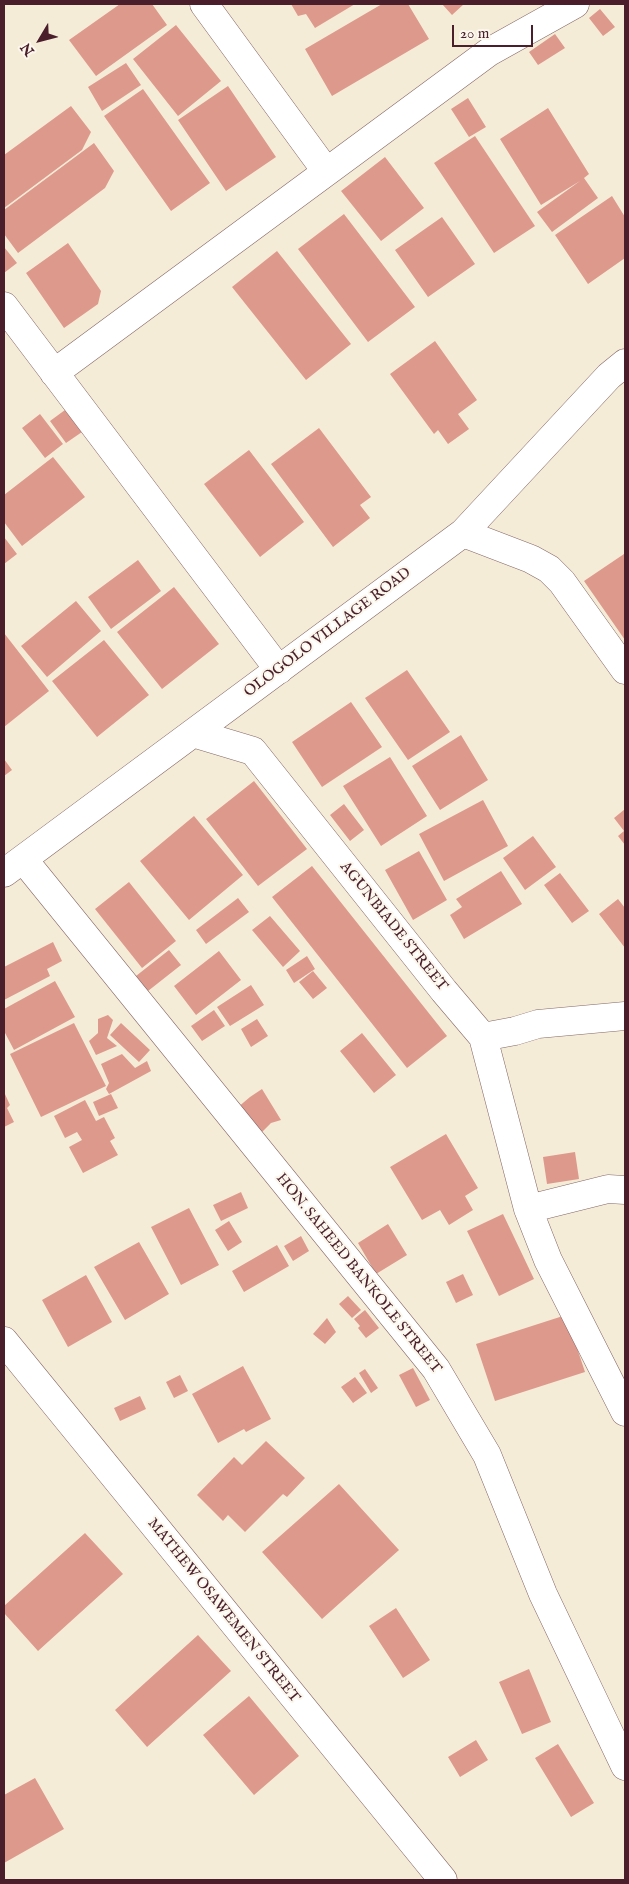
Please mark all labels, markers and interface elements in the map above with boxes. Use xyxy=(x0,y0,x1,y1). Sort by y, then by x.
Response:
north arrow xyxy=(15,15,65,65)
scale bar xyxy=(454,15,535,47)
text: 20 m xyxy=(460,24,489,43)
text: N xyxy=(17,39,39,59)
street label: OLOGOLO VILLAGE ROAD xyxy=(241,564,415,702)
street label: AGUNBIADE STREET xyxy=(335,859,451,995)
street label: HON. SAHEED BANKOLE STREET xyxy=(272,1170,444,1378)
street label: MATHEW OSAWEMEN STREET xyxy=(143,1515,303,1707)

